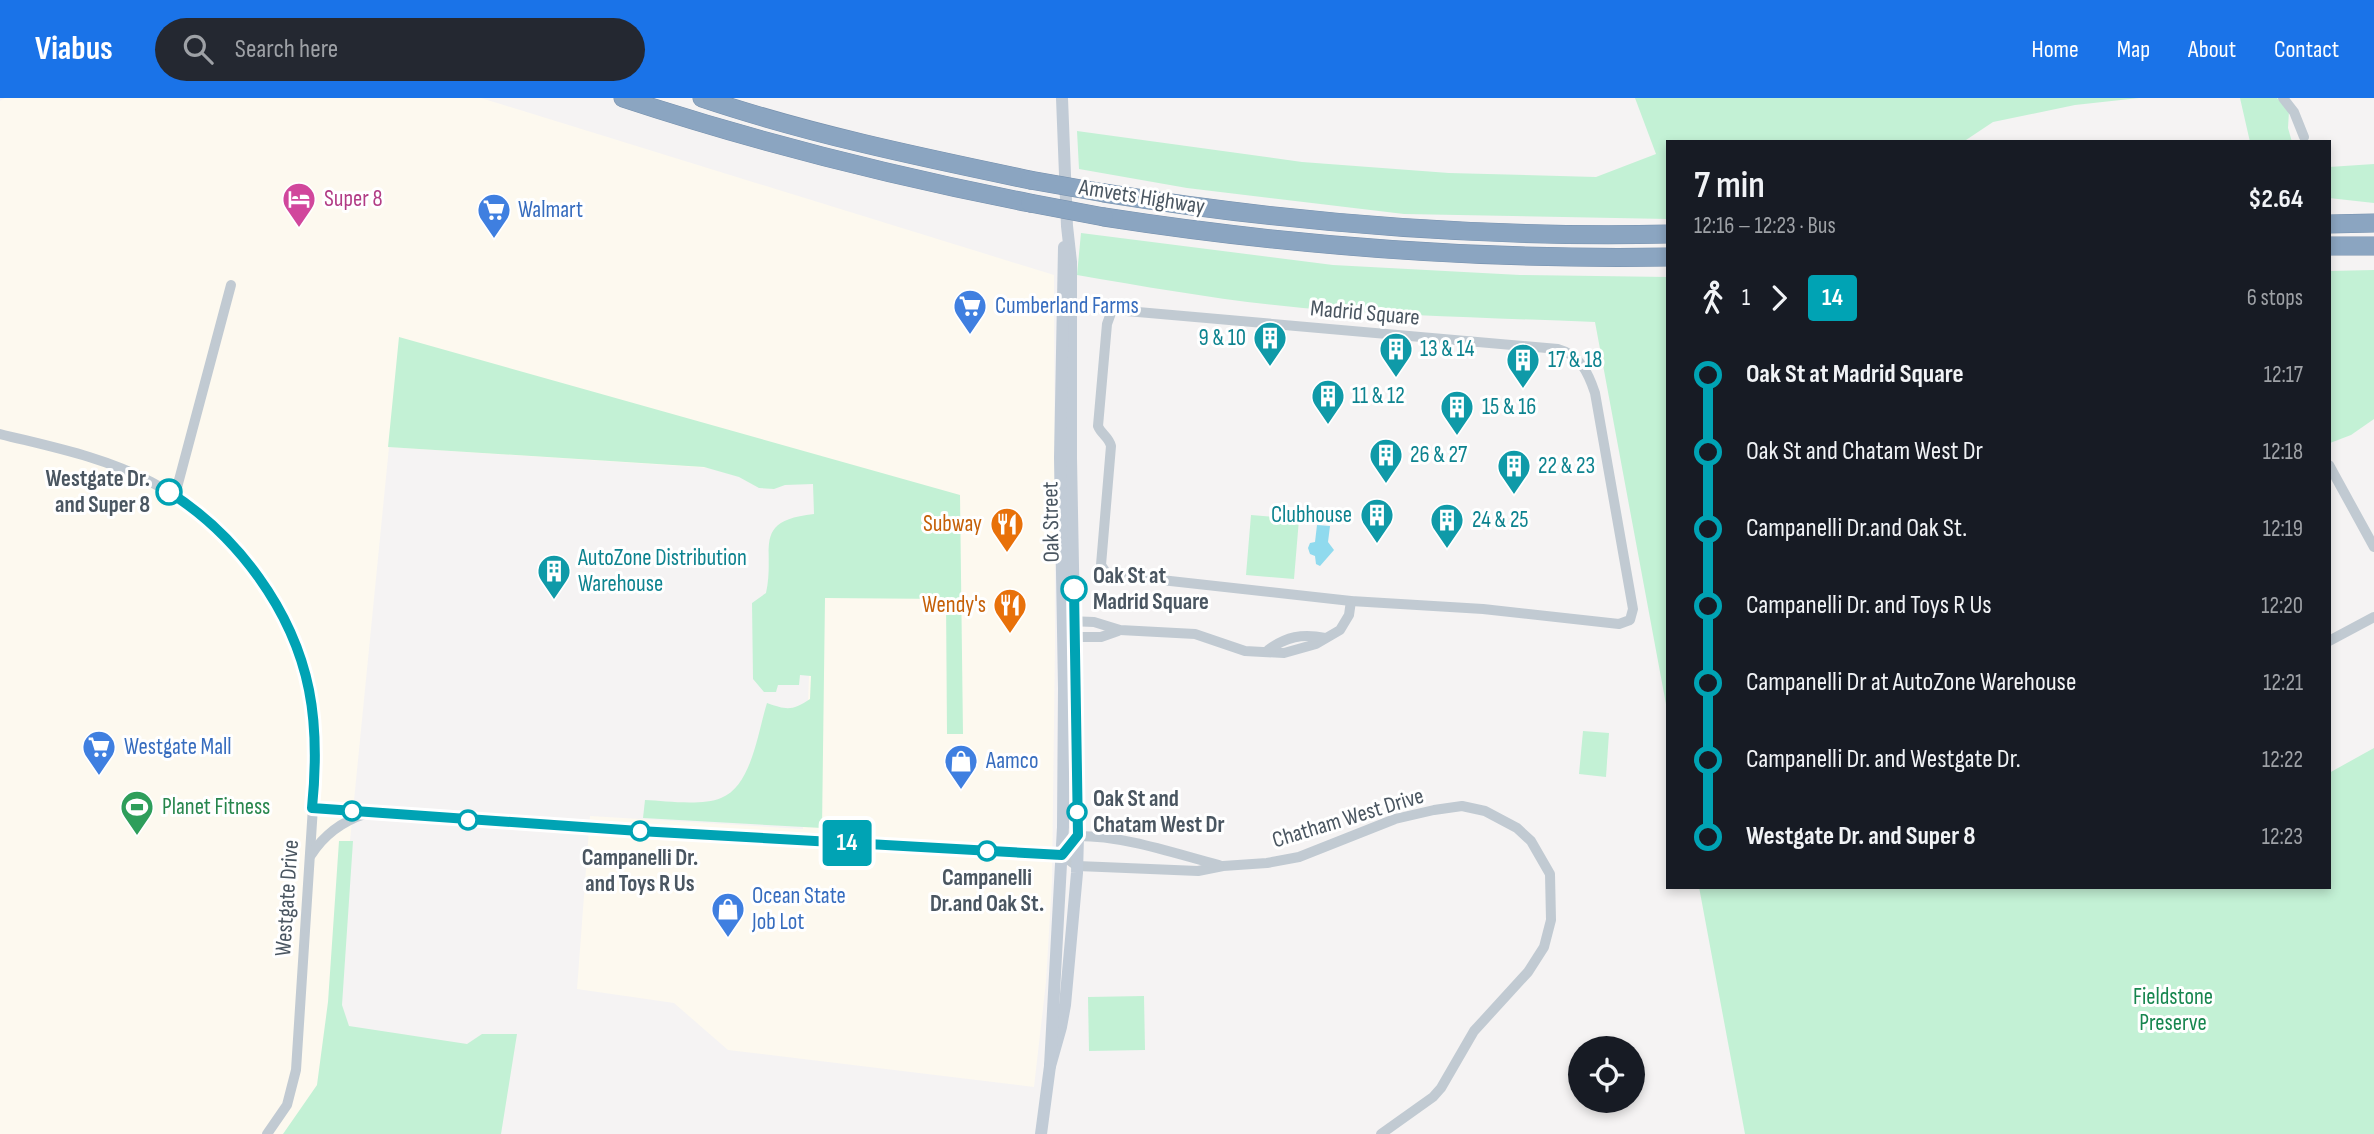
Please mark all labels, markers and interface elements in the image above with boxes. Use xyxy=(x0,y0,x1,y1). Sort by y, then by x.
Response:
search box xyxy=(155,18,645,81)
text: Viabus xyxy=(35,29,113,69)
icon: search xyxy=(179,30,217,68)
text: Search here xyxy=(235,34,338,65)
text: Home xyxy=(2031,35,2079,64)
text: Map xyxy=(2117,35,2150,64)
text: About xyxy=(2188,35,2236,64)
text: Contact xyxy=(2274,35,2339,64)
text: 7 min xyxy=(1694,163,1765,208)
street label: Amvets Highway xyxy=(1076,173,1207,221)
hotel icon: Super 8 xyxy=(280,180,318,229)
text: $2.64 xyxy=(2248,184,2303,215)
place label: Super 8 xyxy=(324,185,383,213)
supermarket icon: Walmart xyxy=(475,191,513,240)
place label: Walmart xyxy=(518,196,583,224)
text: 12:16 – 12:23 · Bus xyxy=(1694,212,1836,240)
icon: walk xyxy=(1694,279,1732,317)
icon: forward xyxy=(1760,279,1798,317)
text: 14 xyxy=(1822,283,1843,312)
text: 1 xyxy=(1742,284,1750,312)
text: 6 stops xyxy=(2247,284,2303,312)
supermarket icon: Cumberland Farms xyxy=(951,287,989,336)
place label: Cumberland Farms xyxy=(995,292,1139,320)
street label: Madrid Square xyxy=(1309,294,1421,332)
building icon: 9 & 10 xyxy=(1251,319,1289,368)
place label: 9 & 10 xyxy=(1199,324,1246,352)
building icon: 13 & 14 xyxy=(1377,330,1415,379)
place label: 13 & 14 xyxy=(1420,335,1475,363)
building icon: 17 & 18 xyxy=(1504,341,1542,390)
place label: 17 & 18 xyxy=(1548,346,1602,374)
text: Oak St at Madrid Square xyxy=(1746,359,1964,390)
text: 12:17 xyxy=(2264,361,2303,389)
building icon: 11 & 12 xyxy=(1309,377,1347,426)
place label: 11 & 12 xyxy=(1352,382,1405,410)
building icon: 15 & 16 xyxy=(1438,388,1476,437)
place label: 15 & 16 xyxy=(1482,393,1536,421)
building icon: 26 & 27 xyxy=(1367,436,1405,485)
text: Oak St and Chatam West Dr xyxy=(1746,436,1983,467)
text: 12:18 xyxy=(2263,438,2303,466)
place label: 26 & 27 xyxy=(1410,441,1467,469)
building icon: 22 & 23 xyxy=(1495,447,1533,496)
place label: 22 & 23 xyxy=(1538,452,1595,480)
place label: Westgate Dr. and Super 8 xyxy=(46,465,150,519)
marker: Westgate Dr. and Super 8 xyxy=(156,479,182,505)
street label: Oak Street xyxy=(1036,481,1066,563)
building icon: Clubhouse xyxy=(1358,496,1396,545)
place label: Clubhouse xyxy=(1271,501,1352,529)
building icon: 24 & 25 xyxy=(1428,501,1466,550)
restaurant icon: Subway xyxy=(988,505,1026,554)
place label: 24 & 25 xyxy=(1472,506,1529,534)
place label: Subway xyxy=(923,510,982,538)
text: Campanelli Dr.and Oak St. xyxy=(1746,513,1967,544)
text: 12:19 xyxy=(2263,515,2303,543)
place label: AutoZone Distribution Warehouse xyxy=(577,544,747,598)
building icon: AutoZone Distribution Warehouse xyxy=(535,552,573,601)
place label: Oak St at Madrid Square xyxy=(1093,562,1209,616)
marker: Oak St at Madrid Square xyxy=(1061,576,1087,602)
restaurant icon: Wendy's xyxy=(991,586,1029,635)
text: Campanelli Dr. and Toys R Us xyxy=(1746,590,1992,621)
place label: Wendy's xyxy=(922,591,986,619)
text: 12:20 xyxy=(2261,592,2303,620)
text: Campanelli Dr at AutoZone Warehouse xyxy=(1746,667,2076,698)
text: 12:21 xyxy=(2263,669,2303,697)
supermarket icon: Westgate Mall xyxy=(80,728,118,777)
place label: Westgate Mall xyxy=(124,733,232,761)
shop icon: Aamco xyxy=(942,742,980,791)
text: Campanelli Dr. and Westgate Dr. xyxy=(1746,744,2021,775)
text: 12:22 xyxy=(2262,746,2303,774)
place label: Aamco xyxy=(985,747,1038,775)
street label: Chatham West Drive xyxy=(1269,782,1427,854)
place label: Oak St and Chatam West Dr xyxy=(1093,785,1225,839)
sports icon: Planet Fitness xyxy=(118,788,156,837)
place label: Planet Fitness xyxy=(162,793,270,821)
unlabelled marker xyxy=(342,801,362,821)
marker: Oak St and Chatam West Dr xyxy=(1067,802,1087,822)
unlabelled marker xyxy=(458,810,478,830)
line badge: 14 xyxy=(816,820,878,866)
marker: Campanelli Dr. and Toys R Us xyxy=(630,821,650,841)
text: Westgate Dr. and Super 8 xyxy=(1746,821,1976,852)
text: 12:23 xyxy=(2262,823,2303,851)
text: 14 xyxy=(837,828,857,857)
street label: Westgate Drive xyxy=(269,839,305,957)
marker: Campanelli Dr.and Oak St. xyxy=(977,841,997,861)
place label: Campanelli Dr. and Toys R Us xyxy=(582,844,698,898)
place label: Campanelli Dr.and Oak St. xyxy=(930,864,1044,918)
place label: Ocean State Job Lot xyxy=(751,882,846,936)
shop icon: Ocean State Job Lot xyxy=(709,890,747,939)
park label: Fieldstone Preserve xyxy=(2133,983,2213,1037)
map controls xyxy=(1568,1036,1645,1113)
button: locate xyxy=(1568,1036,1645,1113)

